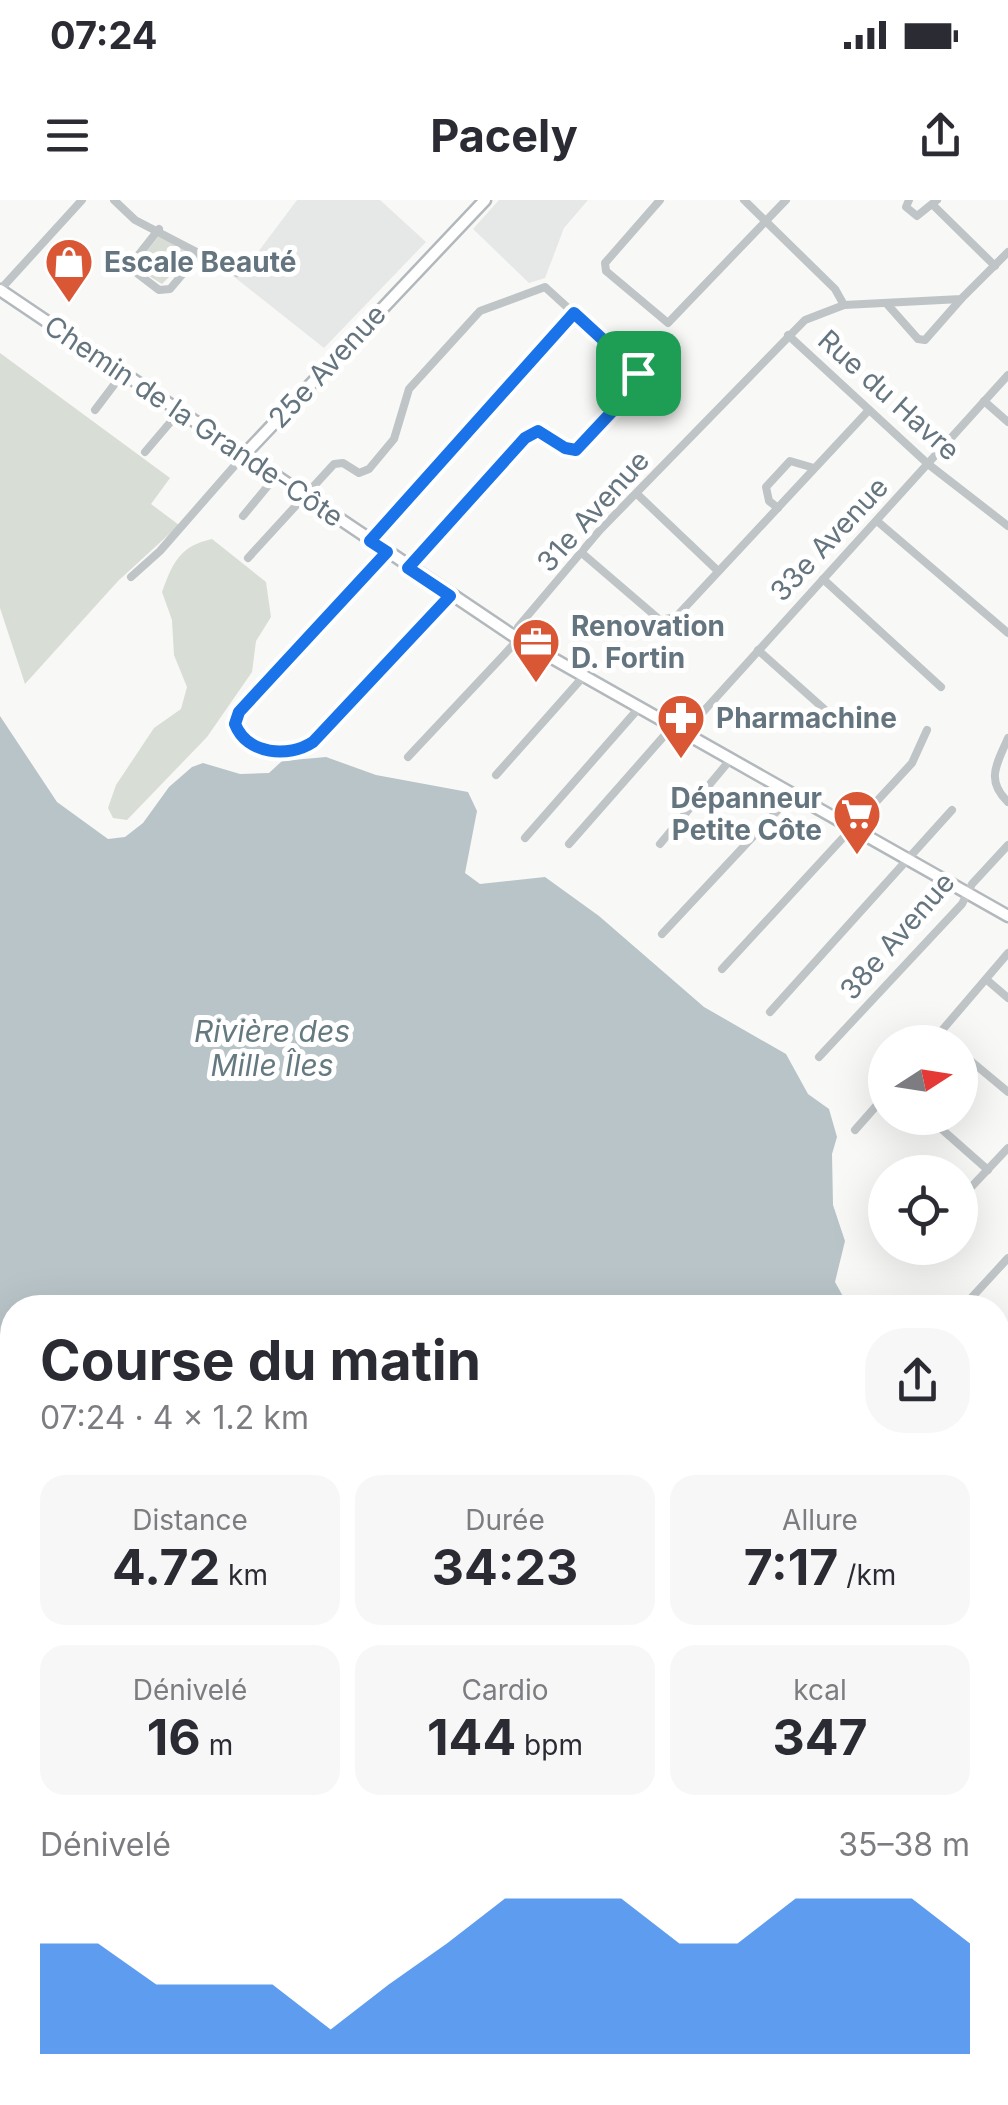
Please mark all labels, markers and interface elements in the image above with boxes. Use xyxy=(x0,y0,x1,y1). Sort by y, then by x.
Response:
text: 07:24 xyxy=(50,12,157,58)
icon: menu xyxy=(40,108,95,163)
text: Pacely xyxy=(430,108,578,163)
icon: share xyxy=(913,108,968,163)
shop icon: Escale Beauté xyxy=(43,236,95,304)
place label: Escale Beauté xyxy=(104,245,296,279)
street label: 25e Avenue xyxy=(261,297,393,435)
street label: Chemin de la Grande-Côte xyxy=(38,308,350,534)
street label: Rue du Havre xyxy=(811,323,967,467)
pin xyxy=(596,331,681,416)
icon: arrive xyxy=(611,346,666,401)
street label: 31e Avenue xyxy=(530,443,656,579)
street label: 33e Avenue xyxy=(763,470,895,608)
place label: Renovation D. Fortin xyxy=(571,609,725,675)
office icon: Renovation D. Fortin xyxy=(510,616,562,684)
pharmacy icon: Pharmachine xyxy=(655,692,707,760)
place label: Pharmachine xyxy=(716,701,897,735)
place label: Dépanneur Petite Côte xyxy=(671,781,822,847)
supermarket icon: Dépanneur Petite Côte xyxy=(831,788,883,856)
street label: 38e Avenue xyxy=(833,866,961,1006)
water label: Rivière des Mille Îles xyxy=(194,1013,350,1083)
north arrow xyxy=(868,1025,978,1135)
map controls xyxy=(868,1025,978,1265)
button: locate xyxy=(868,1155,978,1265)
text: Course du matin xyxy=(40,1327,481,1393)
button: share xyxy=(865,1328,970,1433)
text: 07:24 · 4 × 1.2 km xyxy=(40,1398,309,1437)
text: Distance xyxy=(132,1503,248,1537)
text: Durée xyxy=(465,1503,545,1537)
text: Allure xyxy=(782,1503,858,1537)
text: 4.72 xyxy=(112,1537,220,1597)
text: 34:23 xyxy=(432,1537,578,1597)
text: 7:17 xyxy=(744,1537,838,1597)
text: km xyxy=(220,1558,268,1592)
text: /km xyxy=(838,1558,896,1592)
text: Dénivelé xyxy=(133,1673,247,1707)
text: Cardio xyxy=(462,1673,548,1707)
text: kcal xyxy=(793,1673,847,1707)
text: 16 xyxy=(147,1707,201,1767)
text: 144 xyxy=(427,1707,516,1767)
text: 347 xyxy=(772,1707,868,1767)
text: m xyxy=(201,1728,233,1762)
text: bpm xyxy=(516,1728,583,1762)
text: Dénivelé xyxy=(40,1825,171,1864)
text: 35–38 m xyxy=(838,1825,970,1864)

